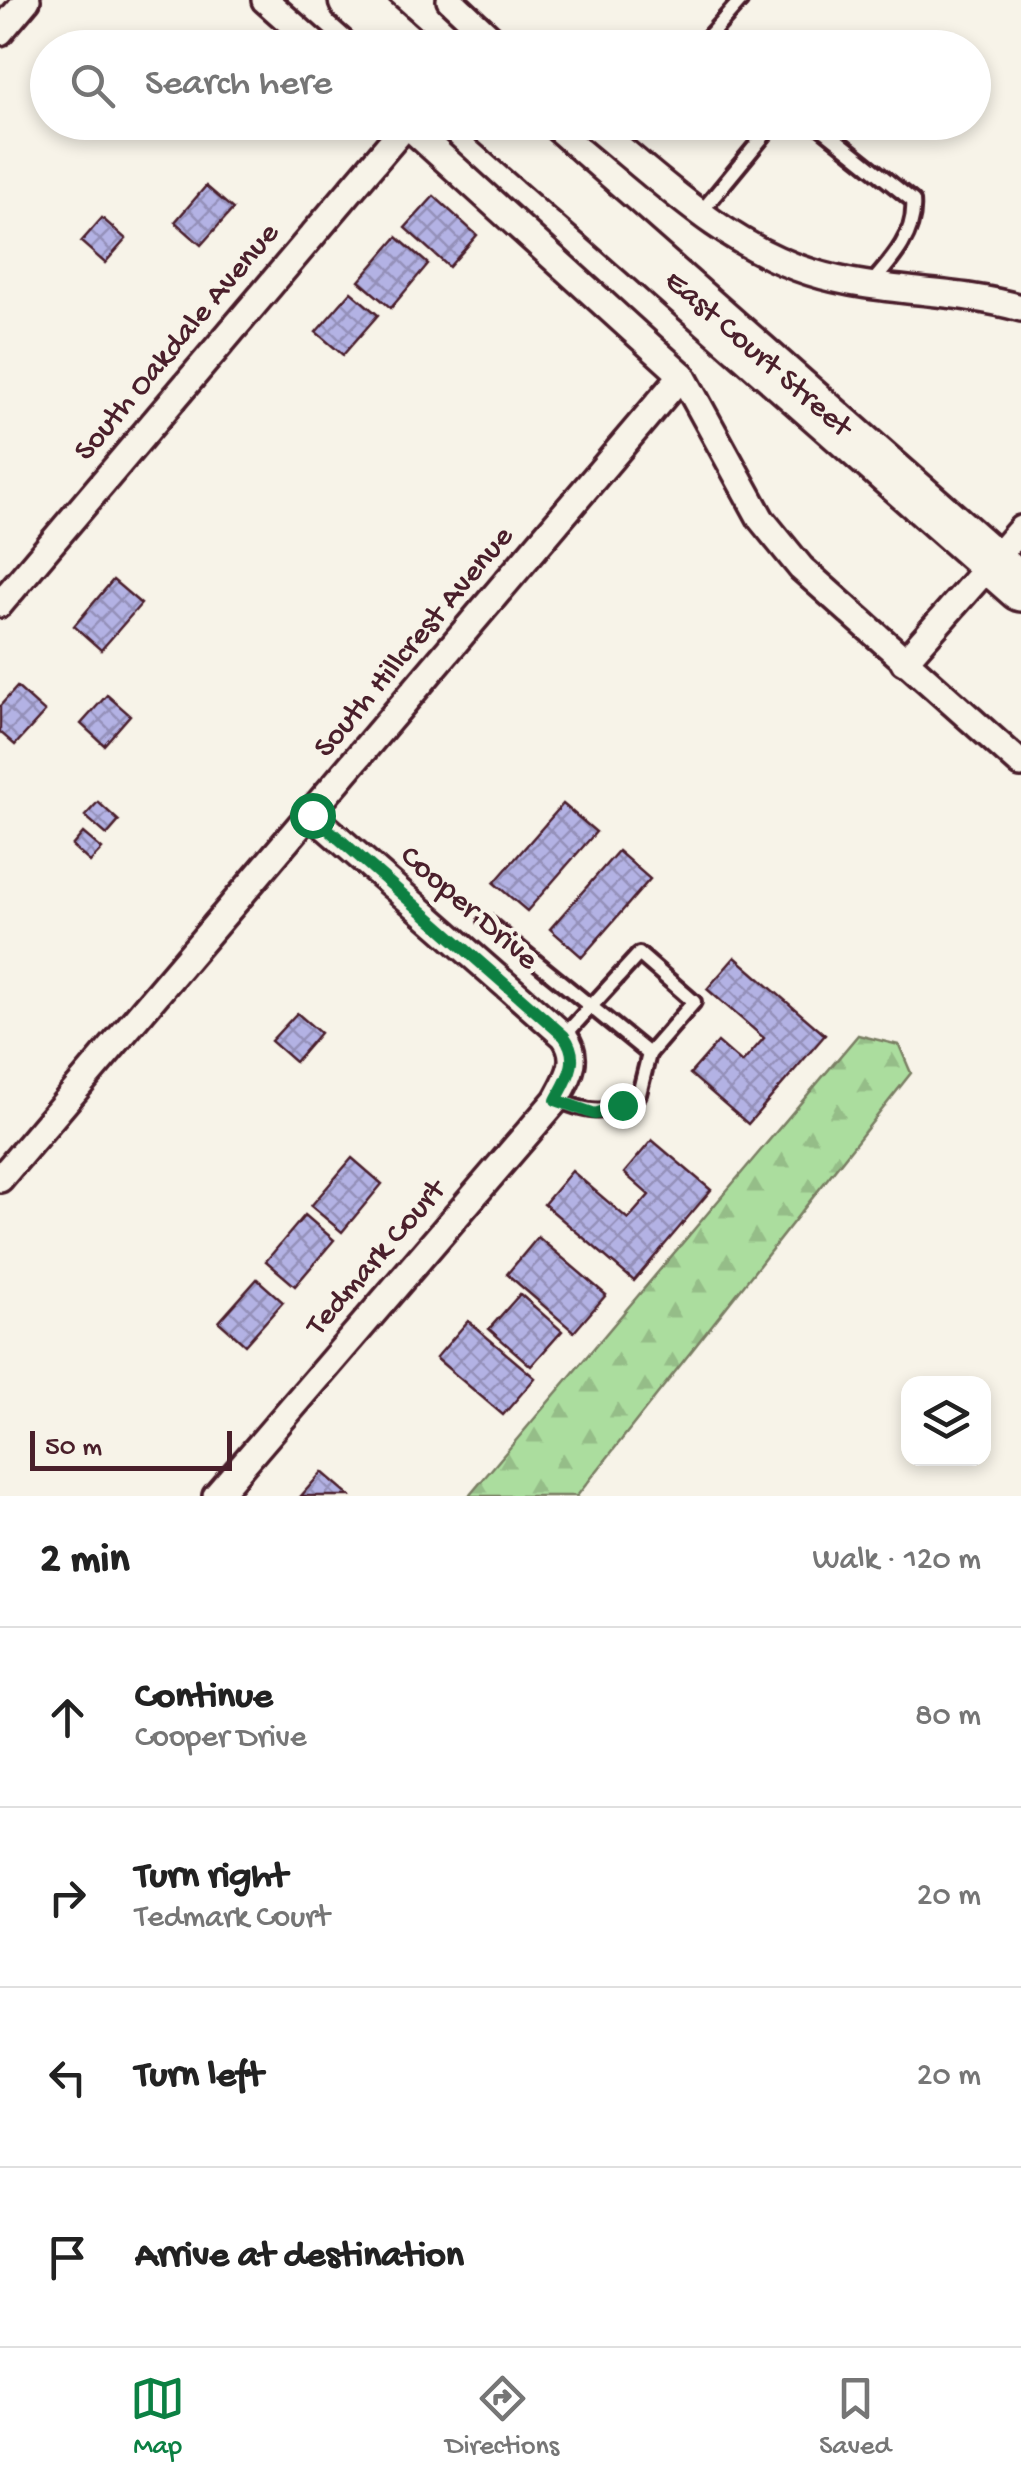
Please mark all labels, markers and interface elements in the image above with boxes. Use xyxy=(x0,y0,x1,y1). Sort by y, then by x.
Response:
search box xyxy=(30,30,991,140)
icon: search xyxy=(65,58,120,113)
text: Search here xyxy=(145,63,332,107)
street label: South Oakdale Avenue xyxy=(67,216,289,470)
street label: East Court Street xyxy=(655,263,861,449)
street label: South Hillcrest Avenue xyxy=(307,519,523,767)
route start xyxy=(290,793,336,839)
street label: Cooper Drive xyxy=(391,838,546,980)
route end xyxy=(600,1083,646,1129)
street label: Tedmark Court xyxy=(298,1171,457,1346)
map controls xyxy=(901,1376,991,1466)
button: layers xyxy=(901,1376,991,1466)
scale bar xyxy=(30,1426,232,1470)
text: 50 m xyxy=(45,1432,102,1465)
text: 2 min xyxy=(40,1537,129,1586)
text: Walk · 120 m xyxy=(812,1542,981,1580)
text: Continue xyxy=(135,1676,273,1720)
icon: ahead xyxy=(40,1690,95,1745)
text: 80 m xyxy=(915,1698,981,1736)
text: Cooper Drive xyxy=(135,1720,306,1758)
text: Turn right xyxy=(135,1856,287,1900)
icon: right xyxy=(40,1870,95,1925)
text: 20 m xyxy=(917,1878,981,1916)
text: Tedmark Court xyxy=(135,1900,330,1938)
icon: left xyxy=(40,2050,95,2105)
text: Turn left xyxy=(135,2055,263,2099)
text: 20 m xyxy=(917,2058,981,2096)
icon: arrive xyxy=(40,2230,95,2285)
text: Arrive at destination xyxy=(135,2235,464,2279)
tab: Map xyxy=(130,2371,185,2464)
tab: Directions xyxy=(445,2371,559,2464)
tab: Saved xyxy=(819,2371,891,2464)

